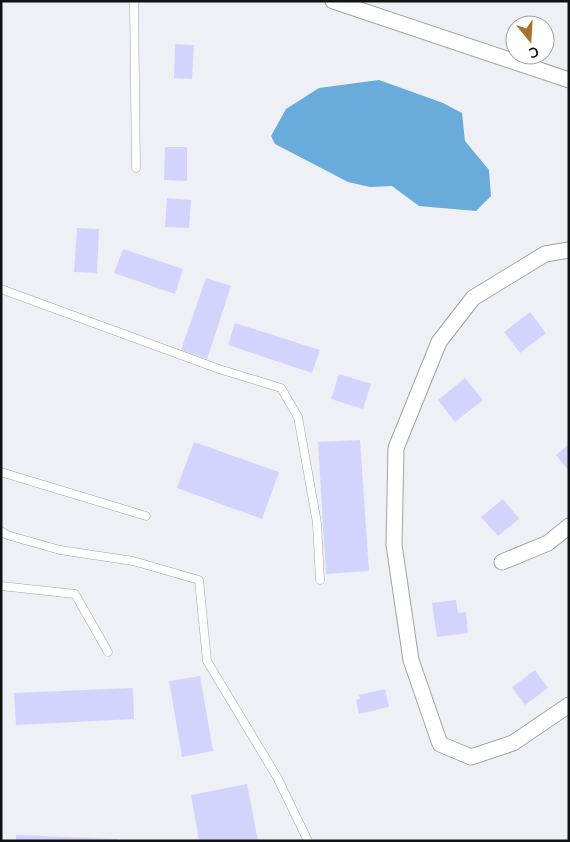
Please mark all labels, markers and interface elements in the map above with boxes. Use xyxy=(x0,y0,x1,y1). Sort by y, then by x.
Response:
north arrow xyxy=(505,15,555,65)
text: С xyxy=(526,41,541,63)

